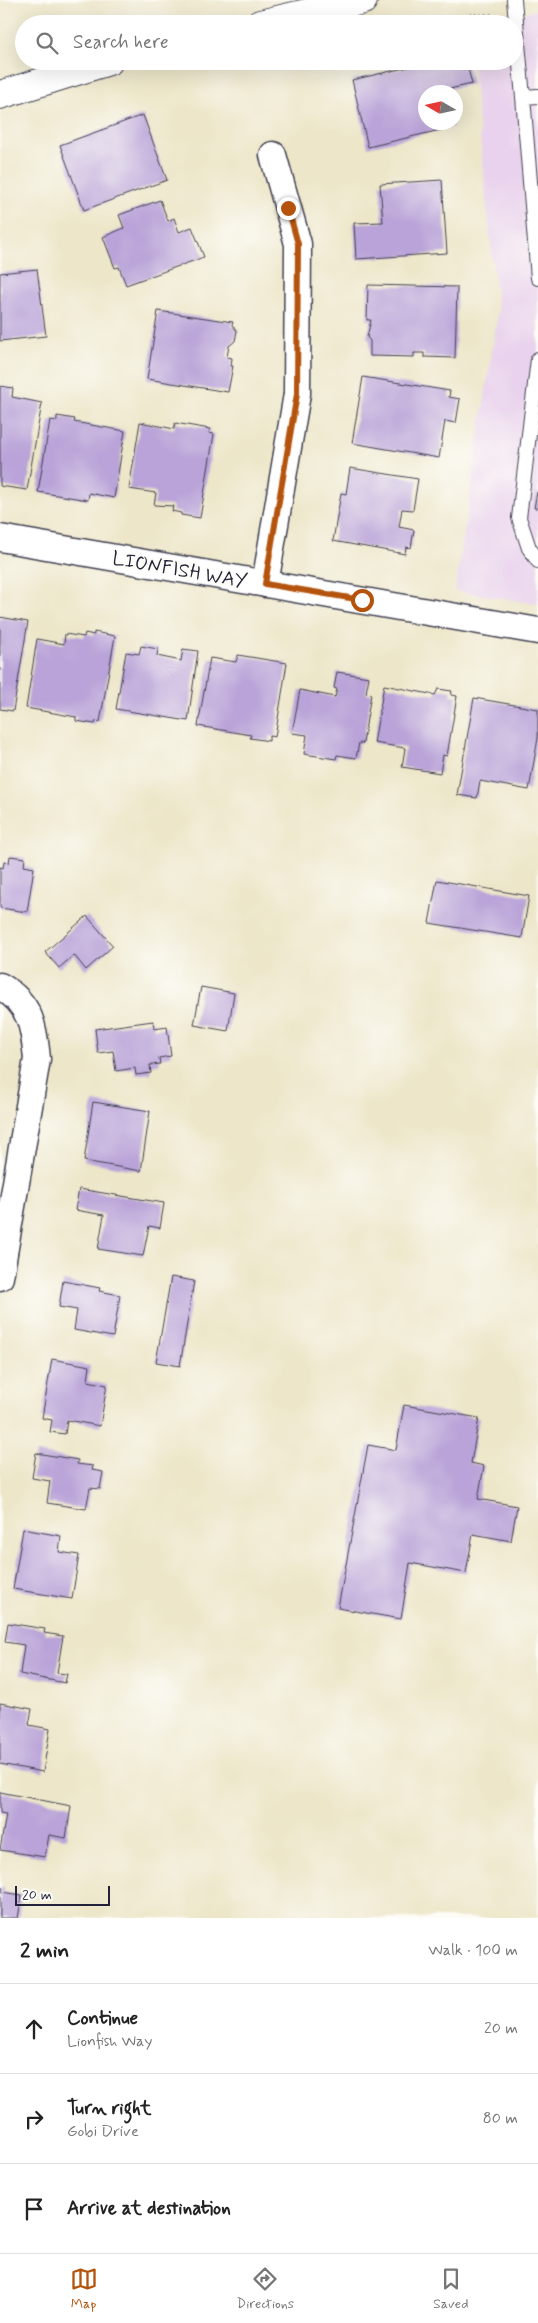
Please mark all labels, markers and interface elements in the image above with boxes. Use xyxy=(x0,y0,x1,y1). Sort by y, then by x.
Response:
search box xyxy=(15,15,523,70)
icon: search xyxy=(33,29,61,57)
text: Search here xyxy=(73,30,169,55)
north arrow xyxy=(418,85,463,130)
route end xyxy=(277,197,300,220)
street label: LIONFISH WAY xyxy=(110,545,249,596)
route start xyxy=(351,589,374,612)
scale bar xyxy=(15,1883,110,1906)
text: 20 m xyxy=(22,1886,52,1904)
text: 2 min xyxy=(20,1937,69,1965)
text: Walk · 100 m xyxy=(428,1940,518,1961)
text: Continue xyxy=(67,2006,138,2031)
icon: ahead xyxy=(20,2015,48,2043)
text: 20 m xyxy=(484,2018,518,2039)
text: Lionfish Way xyxy=(67,2031,152,2052)
text: Turn right xyxy=(67,2096,151,2121)
icon: right xyxy=(20,2105,48,2133)
text: 80 m xyxy=(483,2108,518,2129)
text: Gobi Drive xyxy=(67,2121,139,2142)
icon: arrive xyxy=(20,2195,48,2223)
text: Arrive at destination xyxy=(67,2196,231,2221)
tab: Map xyxy=(70,2265,98,2313)
tab: Directions xyxy=(237,2265,294,2313)
tab: Saved xyxy=(433,2265,468,2313)

